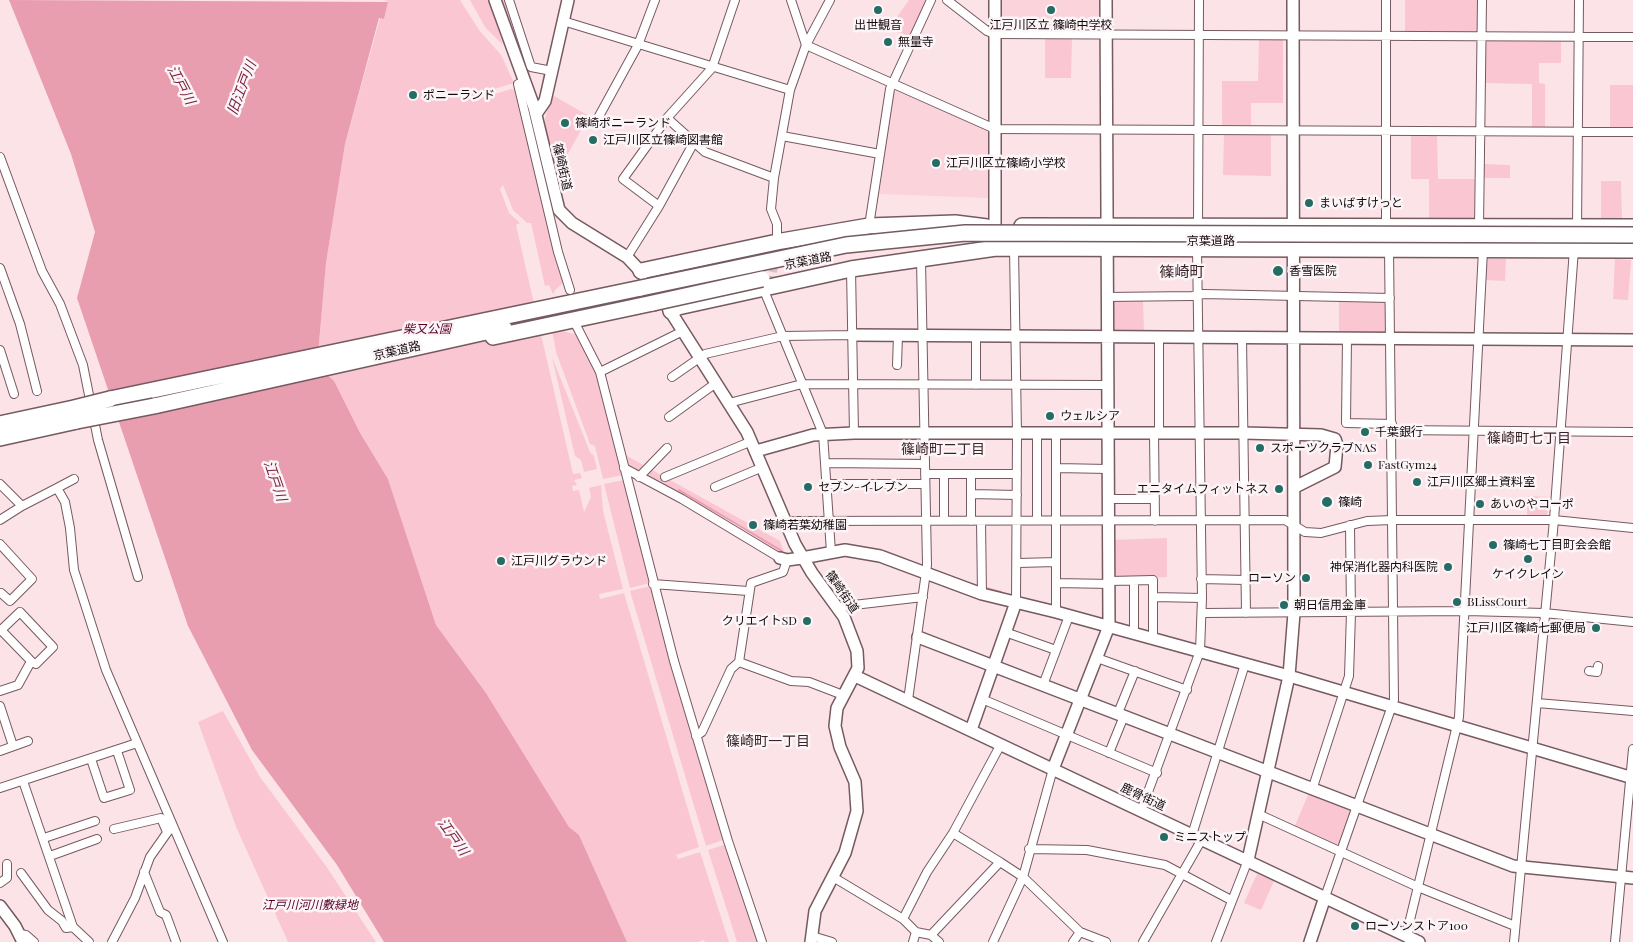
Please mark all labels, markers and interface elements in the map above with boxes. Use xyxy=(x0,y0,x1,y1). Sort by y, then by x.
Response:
marker: 出世観音 xyxy=(872,4,884,16)
marker: 江戸川区立 篠崎中学校 xyxy=(1045,4,1057,16)
place label: 出世観音 xyxy=(854,18,902,32)
place label: 江戸川区立 篠崎中学校 xyxy=(990,18,1112,32)
place label: 無量寺 xyxy=(898,35,934,49)
marker: 無量寺 xyxy=(882,36,894,48)
water label: 旧江戸川 xyxy=(224,59,260,117)
water label: 江戸川 xyxy=(164,63,198,107)
place label: ポニーランド xyxy=(423,88,495,102)
marker: ポニーランド xyxy=(407,89,419,101)
place label: 篠崎ポニーランド xyxy=(575,116,671,130)
marker: 篠崎ポニーランド xyxy=(559,117,571,129)
place label: 江戸川区立篠崎図書館 xyxy=(603,133,723,147)
marker: 江戸川区立篠崎図書館 xyxy=(587,134,599,146)
street label: 篠崎街道 xyxy=(550,142,574,192)
place label: 江戸川区立篠崎小学校 xyxy=(946,156,1066,170)
marker: 江戸川区立篠崎小学校 xyxy=(930,157,942,169)
place label: まいばすけっと xyxy=(1319,196,1403,210)
marker: まいばすけっと xyxy=(1303,197,1315,209)
street label: 京葉道路 xyxy=(1187,234,1235,248)
street label: 京葉道路 xyxy=(783,249,833,273)
district label: 篠崎町 xyxy=(1160,263,1204,281)
marker: 香雪医院 xyxy=(1271,264,1285,278)
place label: 香雪医院 xyxy=(1289,264,1337,278)
park label: 柴又公園 xyxy=(403,322,451,336)
street label: 京葉道路 xyxy=(372,339,422,363)
place label: ウェルシア xyxy=(1060,409,1120,423)
marker: ウェルシア xyxy=(1044,410,1056,422)
place label: 千葉銀行 xyxy=(1375,425,1423,439)
marker: 千葉銀行 xyxy=(1359,426,1371,438)
district label: 篠崎町七丁目 xyxy=(1487,431,1571,447)
place label: スポーツクラブNAS xyxy=(1270,441,1376,455)
district label: 篠崎町二丁目 xyxy=(901,442,985,458)
marker: スポーツクラブNAS xyxy=(1254,442,1266,454)
water label: 江戸川 xyxy=(260,458,290,504)
place label: FastGym24 xyxy=(1378,458,1437,472)
marker: FastGym24 xyxy=(1362,459,1374,471)
place label: 江戸川区郷土資料室 xyxy=(1427,475,1535,489)
marker: 江戸川区郷土資料室 xyxy=(1411,476,1423,488)
place label: セブン-イレブン xyxy=(818,480,908,494)
marker: セブン-イレブン xyxy=(802,481,814,493)
place label: エニタイムフィットネス xyxy=(1137,482,1269,496)
marker: エニタイムフィットネス xyxy=(1273,483,1285,495)
marker: 篠崎 xyxy=(1320,495,1334,509)
place label: 篠崎 xyxy=(1338,495,1362,509)
place label: あいのやコーポ xyxy=(1490,497,1574,511)
marker: あいのやコーポ xyxy=(1474,498,1486,510)
place label: 篠崎若葉幼稚園 xyxy=(763,518,847,532)
marker: 篠崎若葉幼稚園 xyxy=(747,519,759,531)
place label: 篠崎七丁目町会会館 xyxy=(1503,538,1611,552)
marker: 篠崎七丁目町会会館 xyxy=(1487,539,1499,551)
marker: ケイクレイン xyxy=(1522,553,1534,565)
place label: 江戸川グラウンド xyxy=(511,554,607,568)
marker: 江戸川グラウンド xyxy=(495,555,507,567)
place label: 神保消化器内科医院 xyxy=(1330,560,1438,574)
marker: 神保消化器内科医院 xyxy=(1442,561,1454,573)
place label: ケイクレイン xyxy=(1492,567,1564,581)
street label: 篠崎街道 xyxy=(822,568,862,616)
place label: ローソン xyxy=(1248,571,1296,585)
marker: ローソン xyxy=(1300,572,1312,584)
place label: BLissCourt xyxy=(1467,595,1527,609)
marker: BLissCourt xyxy=(1451,596,1463,608)
place label: 朝日信用金庫 xyxy=(1294,598,1366,612)
marker: 朝日信用金庫 xyxy=(1278,599,1290,611)
place label: クリエイトSD xyxy=(722,614,797,628)
marker: クリエイトSD xyxy=(801,615,813,627)
place label: 江戸川区篠崎七郵便局 xyxy=(1466,621,1586,635)
marker: 江戸川区篠崎七郵便局 xyxy=(1590,622,1602,634)
district label: 篠崎町一丁目 xyxy=(726,734,810,750)
street label: 鹿骨街道 xyxy=(1118,780,1168,814)
water label: 江戸川 xyxy=(434,815,472,859)
place label: ミニストップ xyxy=(1174,830,1246,844)
marker: ミニストップ xyxy=(1158,831,1170,843)
park label: 江戸川河川敷緑地 xyxy=(262,898,358,912)
place label: ローソンストア100 xyxy=(1365,919,1468,933)
marker: ローソンストア100 xyxy=(1349,920,1361,932)

